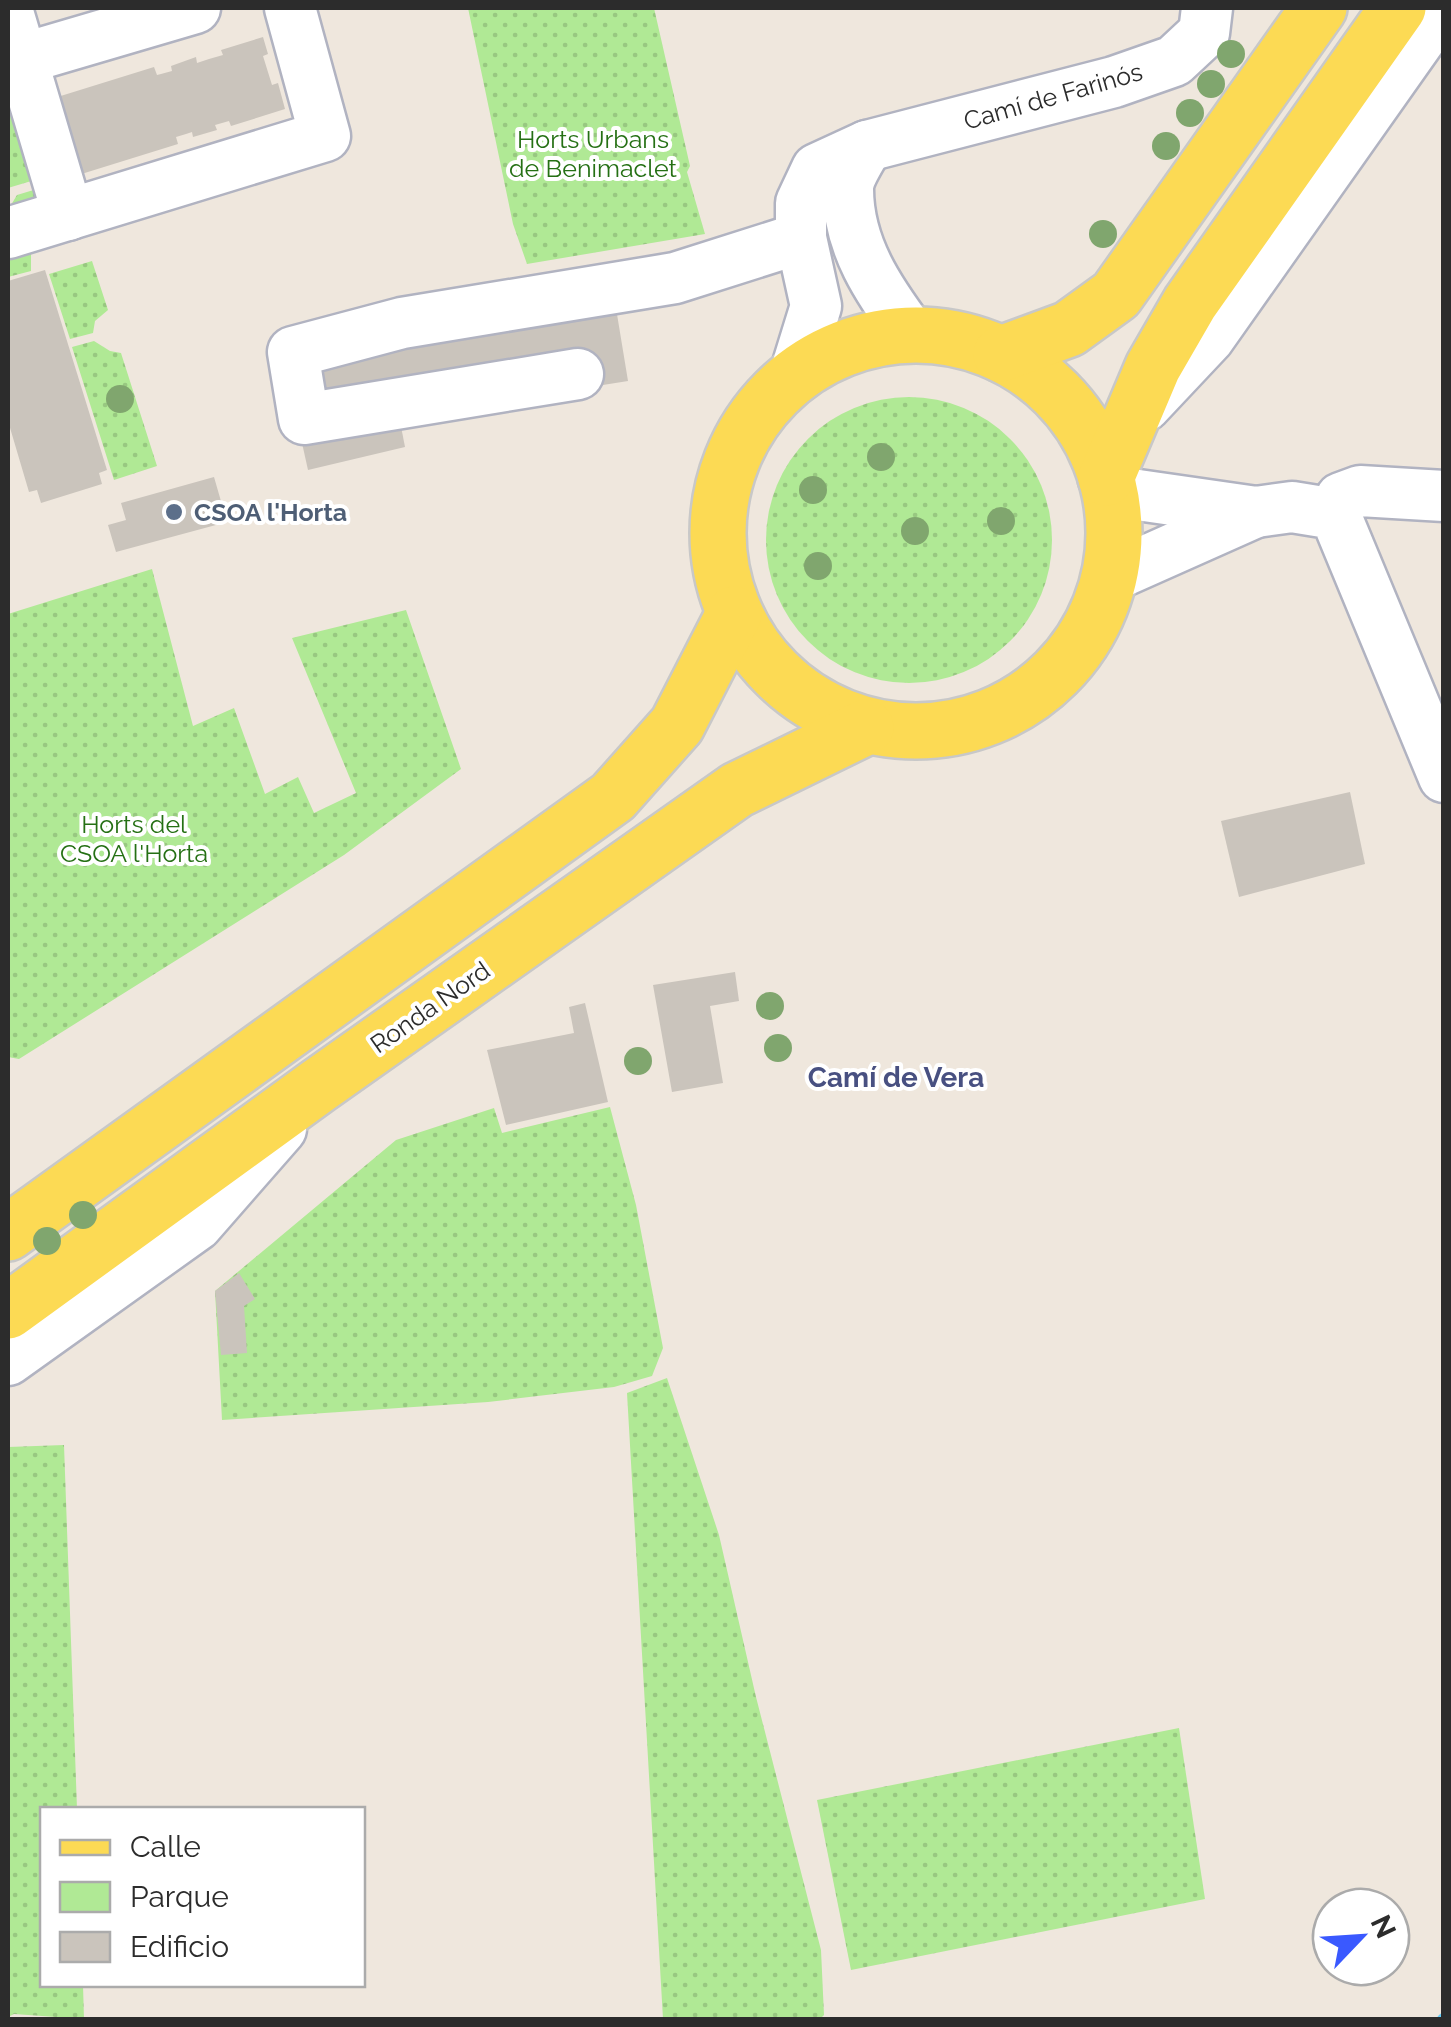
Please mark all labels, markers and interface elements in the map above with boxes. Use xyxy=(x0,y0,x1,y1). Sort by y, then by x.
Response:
street label: Camí de Farinós xyxy=(960,56,1146,136)
park label: Horts Urbans de Benimaclet xyxy=(509,124,678,183)
place label: CSOA l'Horta xyxy=(194,497,347,527)
marker: CSOA l'Horta xyxy=(163,501,185,523)
park label: Horts del CSOA l'Horta xyxy=(60,809,208,868)
street label: Ronda Nord xyxy=(365,955,495,1059)
district label: Camí de Vera xyxy=(808,1061,984,1094)
legend xyxy=(40,1807,365,1987)
text: Calle xyxy=(130,1829,201,1864)
text: Parque xyxy=(130,1879,229,1914)
north arrow xyxy=(1311,1887,1411,1987)
text: N xyxy=(1364,1910,1403,1943)
text: Edificio xyxy=(130,1929,229,1964)

